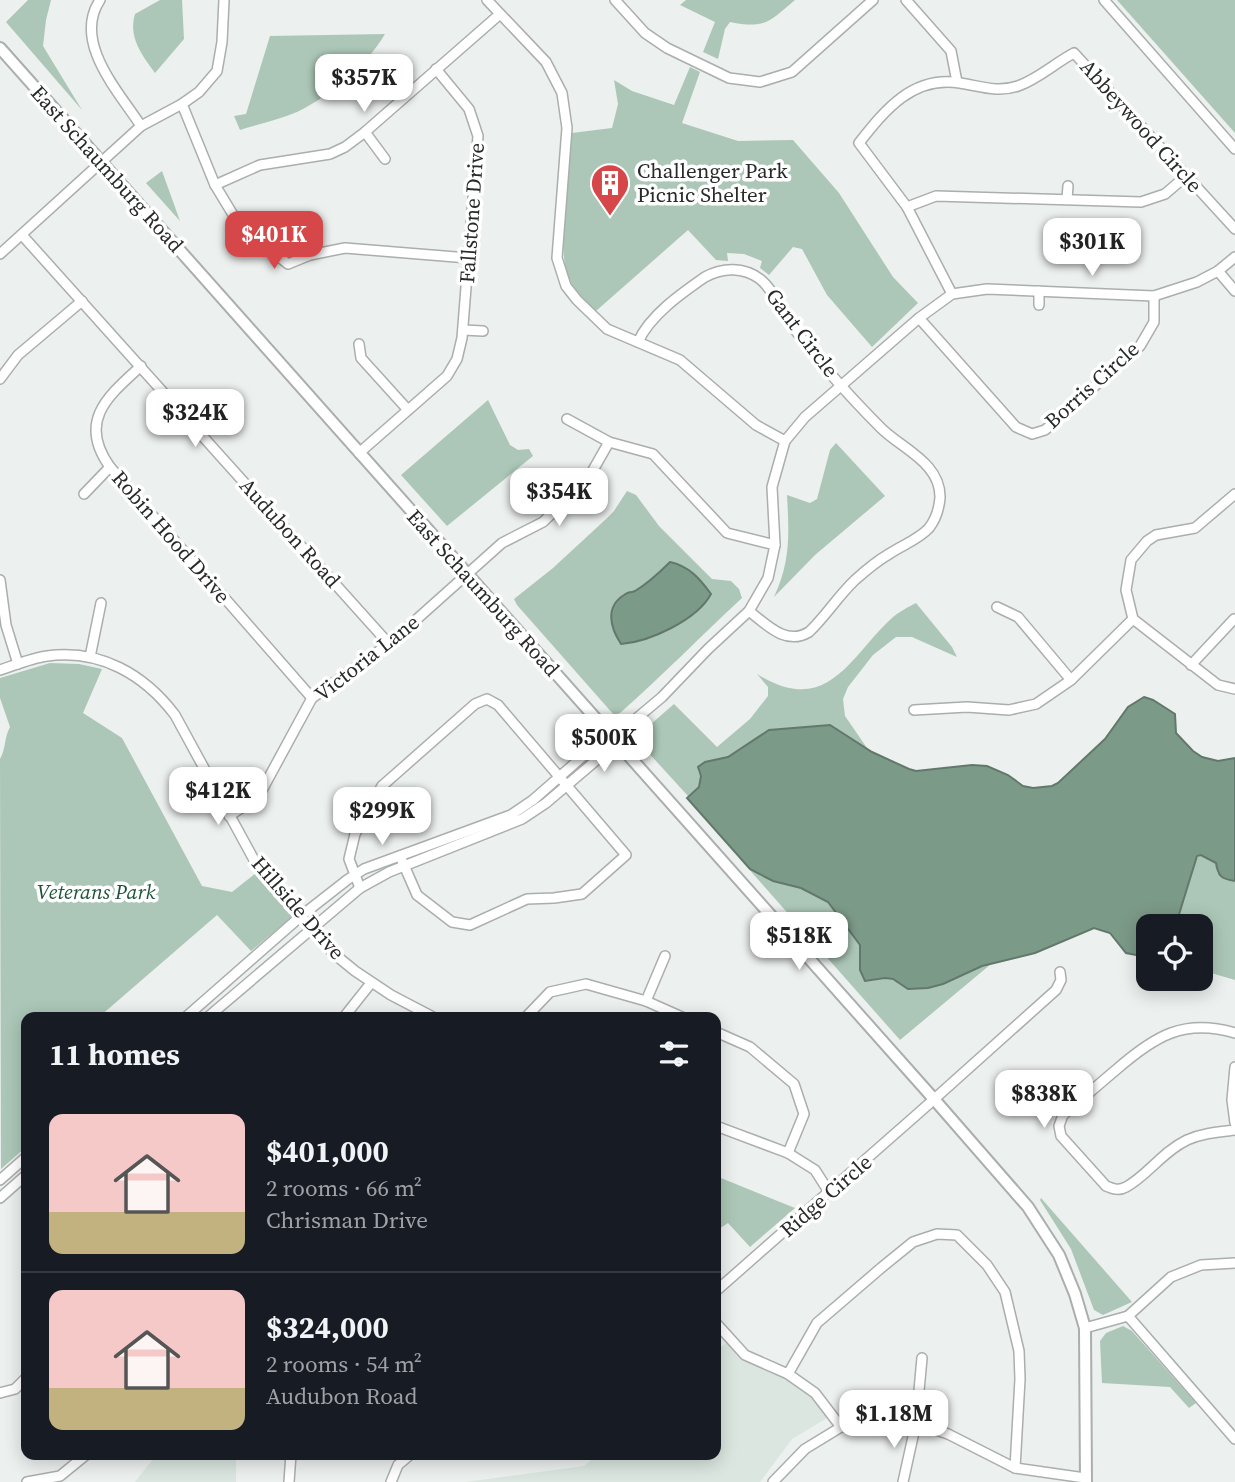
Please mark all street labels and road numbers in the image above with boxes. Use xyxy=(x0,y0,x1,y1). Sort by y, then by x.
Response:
street label: Abbeywood Circle xyxy=(1074,53,1209,199)
street label: East Schaumburg Road xyxy=(24,79,190,259)
street label: Fallstone Drive xyxy=(452,142,491,284)
street label: Gant Circle xyxy=(759,282,845,383)
street label: Borris Circle xyxy=(1038,334,1145,435)
street label: Robin Hood Drive xyxy=(106,464,237,609)
street label: Audubon Road xyxy=(233,472,347,594)
street label: East Schaumburg Road xyxy=(400,503,566,683)
street label: Victoria Lane xyxy=(308,607,425,708)
street label: Hillside Drive xyxy=(245,850,352,966)
street label: Ridge Circle xyxy=(773,1148,878,1244)

